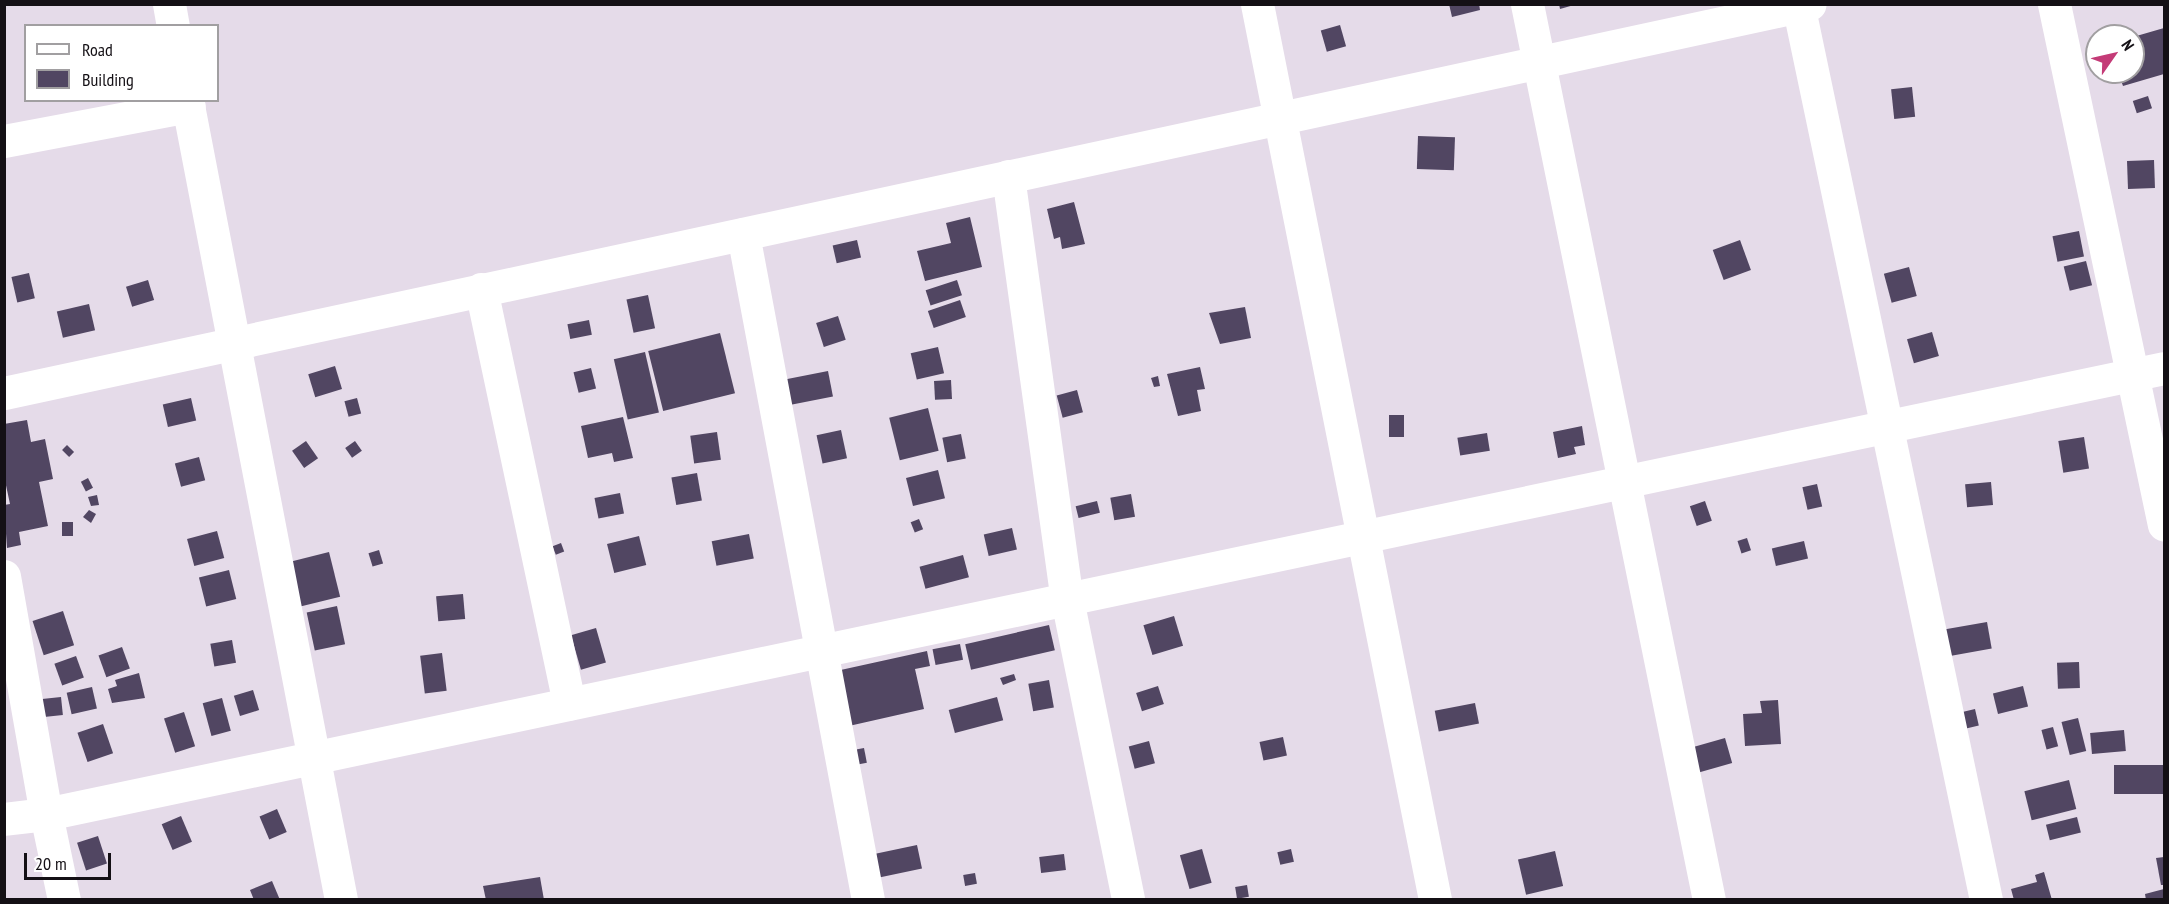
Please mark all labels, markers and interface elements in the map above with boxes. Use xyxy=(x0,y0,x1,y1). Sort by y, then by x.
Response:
legend xyxy=(24,24,219,102)
north arrow xyxy=(2085,24,2145,84)
text: N xyxy=(2118,36,2139,54)
text: Road xyxy=(82,38,113,61)
text: Building xyxy=(82,68,134,91)
scale bar xyxy=(27,841,114,879)
text: 20 m xyxy=(35,852,67,875)

